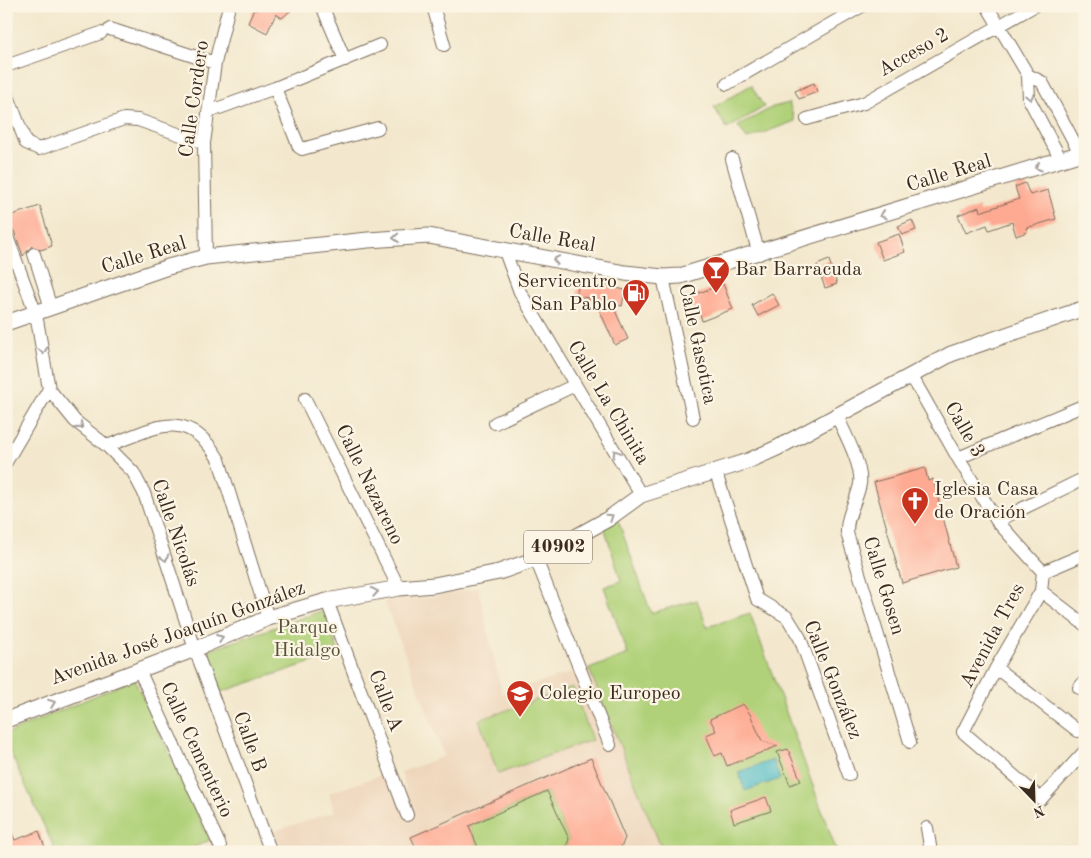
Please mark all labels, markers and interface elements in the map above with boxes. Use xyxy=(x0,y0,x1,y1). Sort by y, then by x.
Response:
street label: Acceso 2 xyxy=(875,25,953,81)
street label: Calle Cordero xyxy=(177,39,213,159)
one-way arrow xyxy=(1025,93,1035,102)
street label: Calle Real xyxy=(904,152,994,196)
one-way arrow xyxy=(1035,161,1043,171)
one-way arrow xyxy=(880,209,888,219)
street label: Calle Real xyxy=(507,222,597,256)
one-way arrow xyxy=(392,233,400,244)
street label: Calle Real xyxy=(99,234,189,278)
one-way arrow xyxy=(552,255,561,265)
bar icon: Bar Barracuda xyxy=(701,255,731,294)
place label: Bar Barracuda xyxy=(735,260,862,280)
place label: Servicentro San Pablo xyxy=(517,272,617,315)
fuel station icon: Servicentro San Pablo xyxy=(621,278,651,317)
street label: Calle Gasotica xyxy=(674,282,720,406)
street label: Calle La Chinita xyxy=(563,338,653,468)
one-way arrow xyxy=(37,347,47,356)
street label: Calle 3 xyxy=(940,399,988,461)
one-way arrow xyxy=(75,420,84,429)
street label: Calle Nazareno xyxy=(331,422,407,548)
one-way arrow xyxy=(613,450,622,459)
street label: Calle Nicolás xyxy=(147,477,203,589)
place label: Iglesia Casa de Oración xyxy=(934,480,1039,523)
church icon: Iglesia Casa de Oración xyxy=(900,486,930,525)
one-way arrow xyxy=(604,514,613,523)
road number: 40902 xyxy=(524,530,592,564)
street label: Calle Gosen xyxy=(859,534,908,638)
one-way arrow xyxy=(159,553,169,562)
street label: Avenida José Joaquín González xyxy=(48,579,308,689)
street label: Avenida Tres xyxy=(957,580,1029,692)
one-way arrow xyxy=(371,587,379,598)
park label: Parque Hidalgo xyxy=(273,618,341,661)
street label: Calle González xyxy=(799,618,865,742)
one-way arrow xyxy=(215,634,224,645)
street label: Calle A xyxy=(364,667,406,735)
street label: Calle Cementerio xyxy=(156,679,236,821)
school or university icon: Colegio Europeo xyxy=(505,679,535,718)
place label: Colegio Europeo xyxy=(539,684,681,704)
one-way arrow xyxy=(47,699,56,709)
street label: Calle B xyxy=(229,709,269,775)
north arrow xyxy=(1008,776,1058,826)
text: N xyxy=(1031,803,1046,820)

